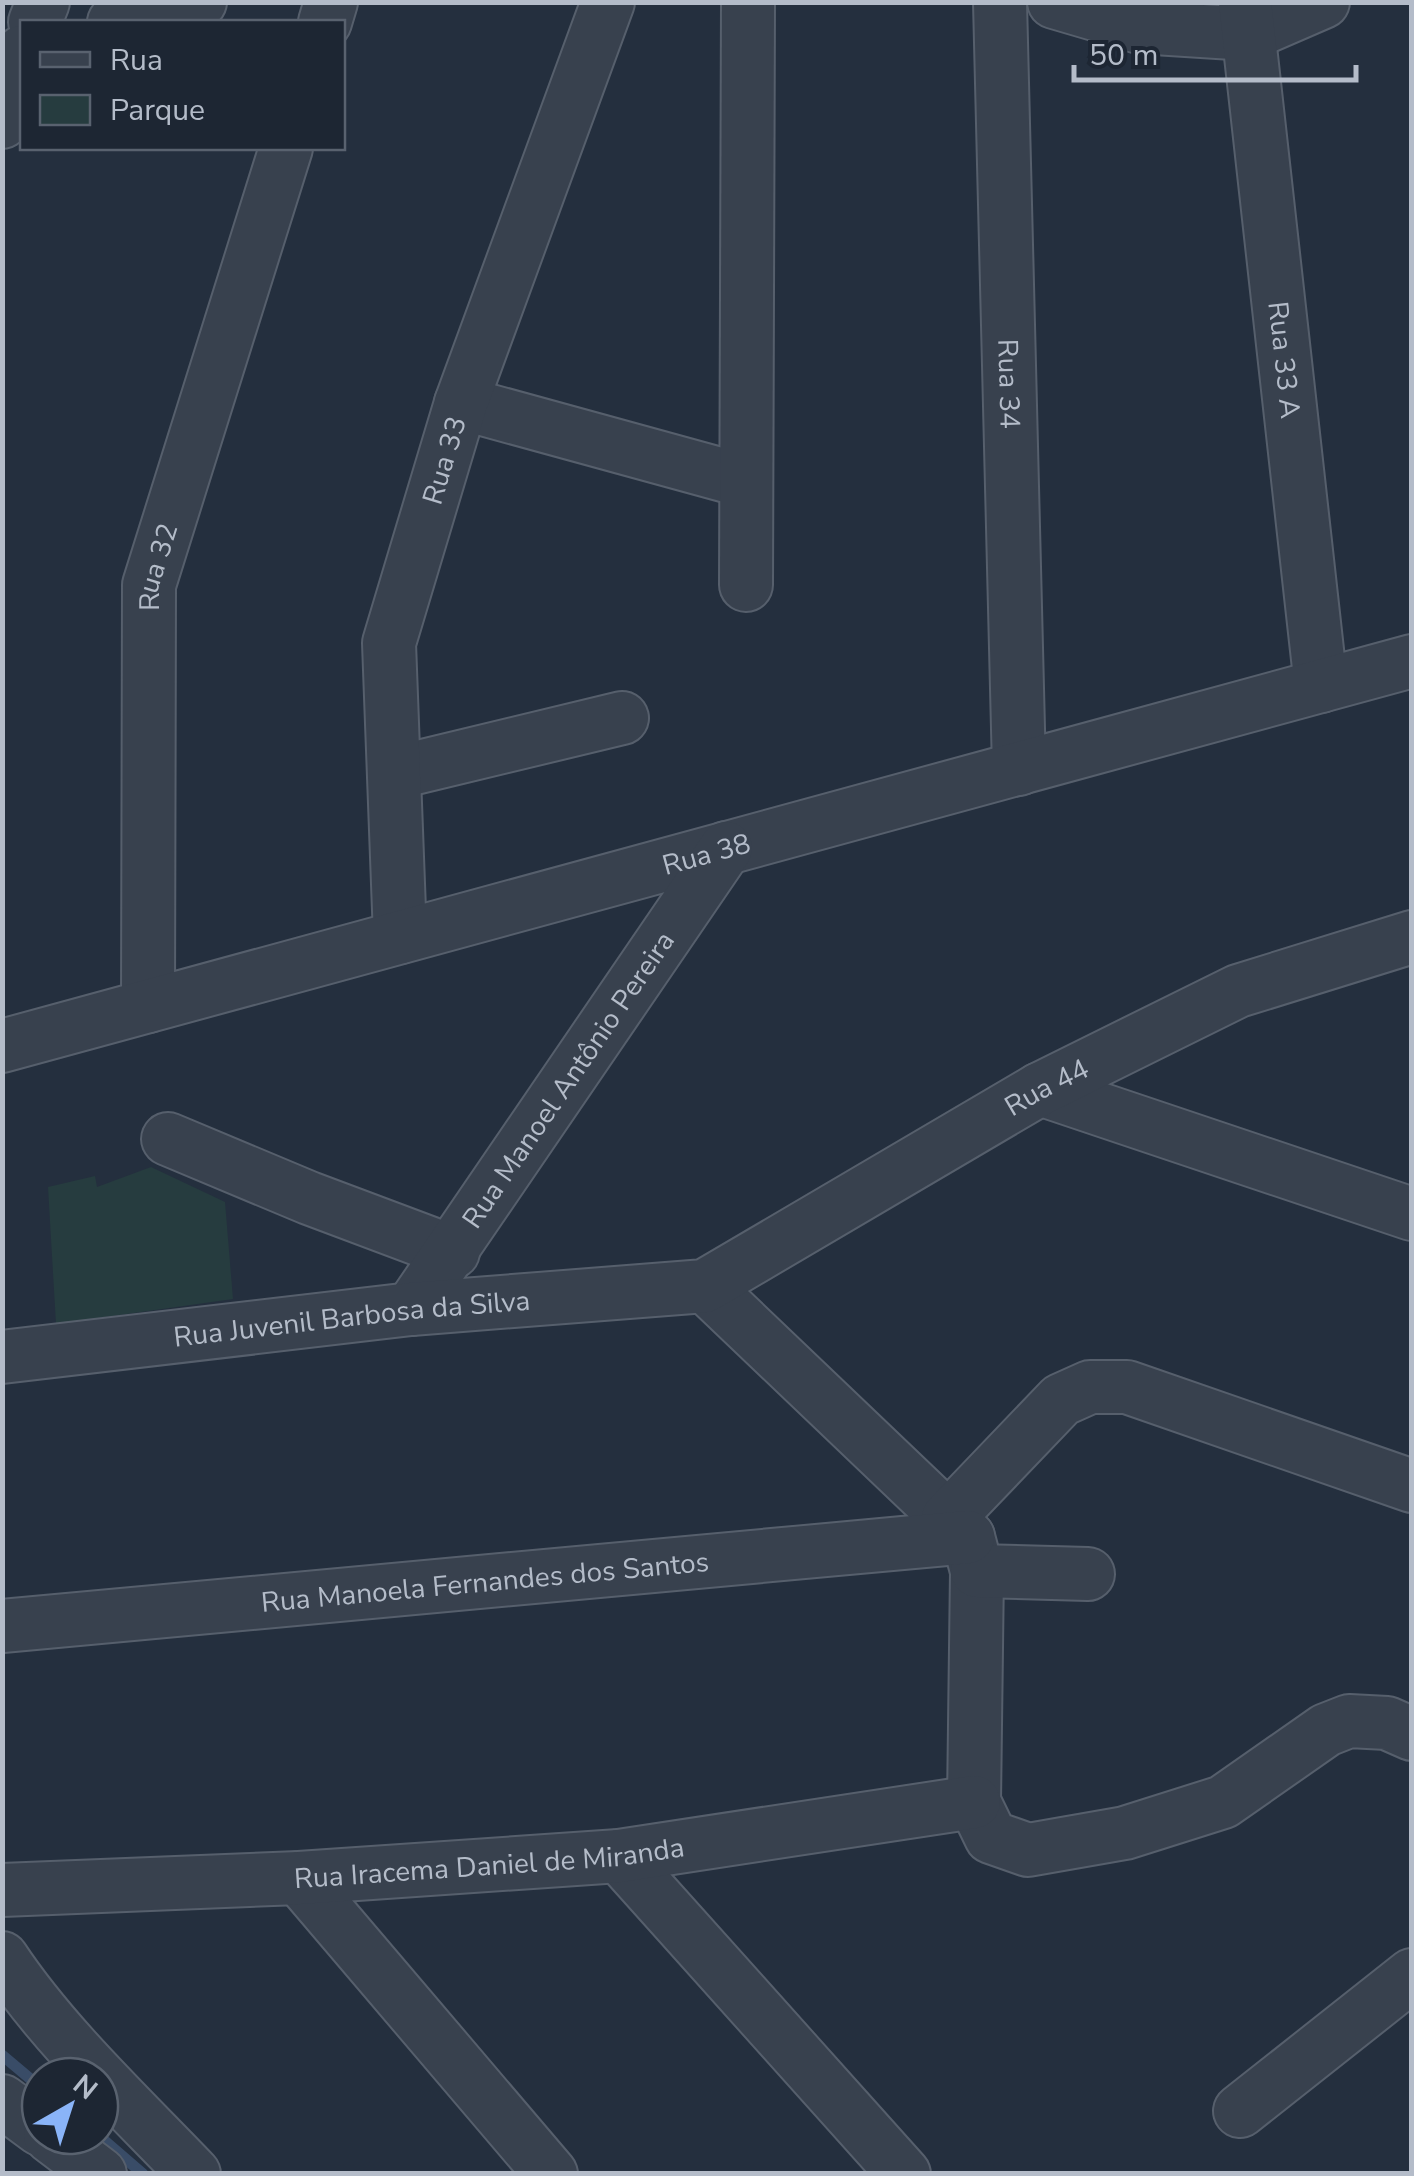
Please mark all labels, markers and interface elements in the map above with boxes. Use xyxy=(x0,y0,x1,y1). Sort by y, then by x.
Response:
legend xyxy=(20,20,345,150)
scale bar xyxy=(1074,20,1356,82)
text: 50 m xyxy=(1089,35,1158,76)
text: Rua xyxy=(110,40,163,81)
text: Parque xyxy=(110,90,205,131)
street label: Rua 33 A xyxy=(1258,299,1309,421)
street label: Rua 34 xyxy=(988,338,1029,429)
street label: Rua 33 xyxy=(414,412,476,509)
street label: Rua 32 xyxy=(130,518,187,611)
street label: Rua 38 xyxy=(658,824,755,885)
street label: Rua Manoel Antônio Pereira xyxy=(454,924,684,1236)
street label: Rua 44 xyxy=(998,1050,1095,1126)
street label: Rua Juvenil Barbosa da Silva xyxy=(171,1282,532,1357)
street label: Rua Manoela Fernandes dos Santos xyxy=(259,1543,711,1622)
street label: Rua Iracema Daniel de Miranda xyxy=(293,1828,687,1898)
north arrow xyxy=(20,2056,120,2156)
text: N xyxy=(65,2066,105,2109)

